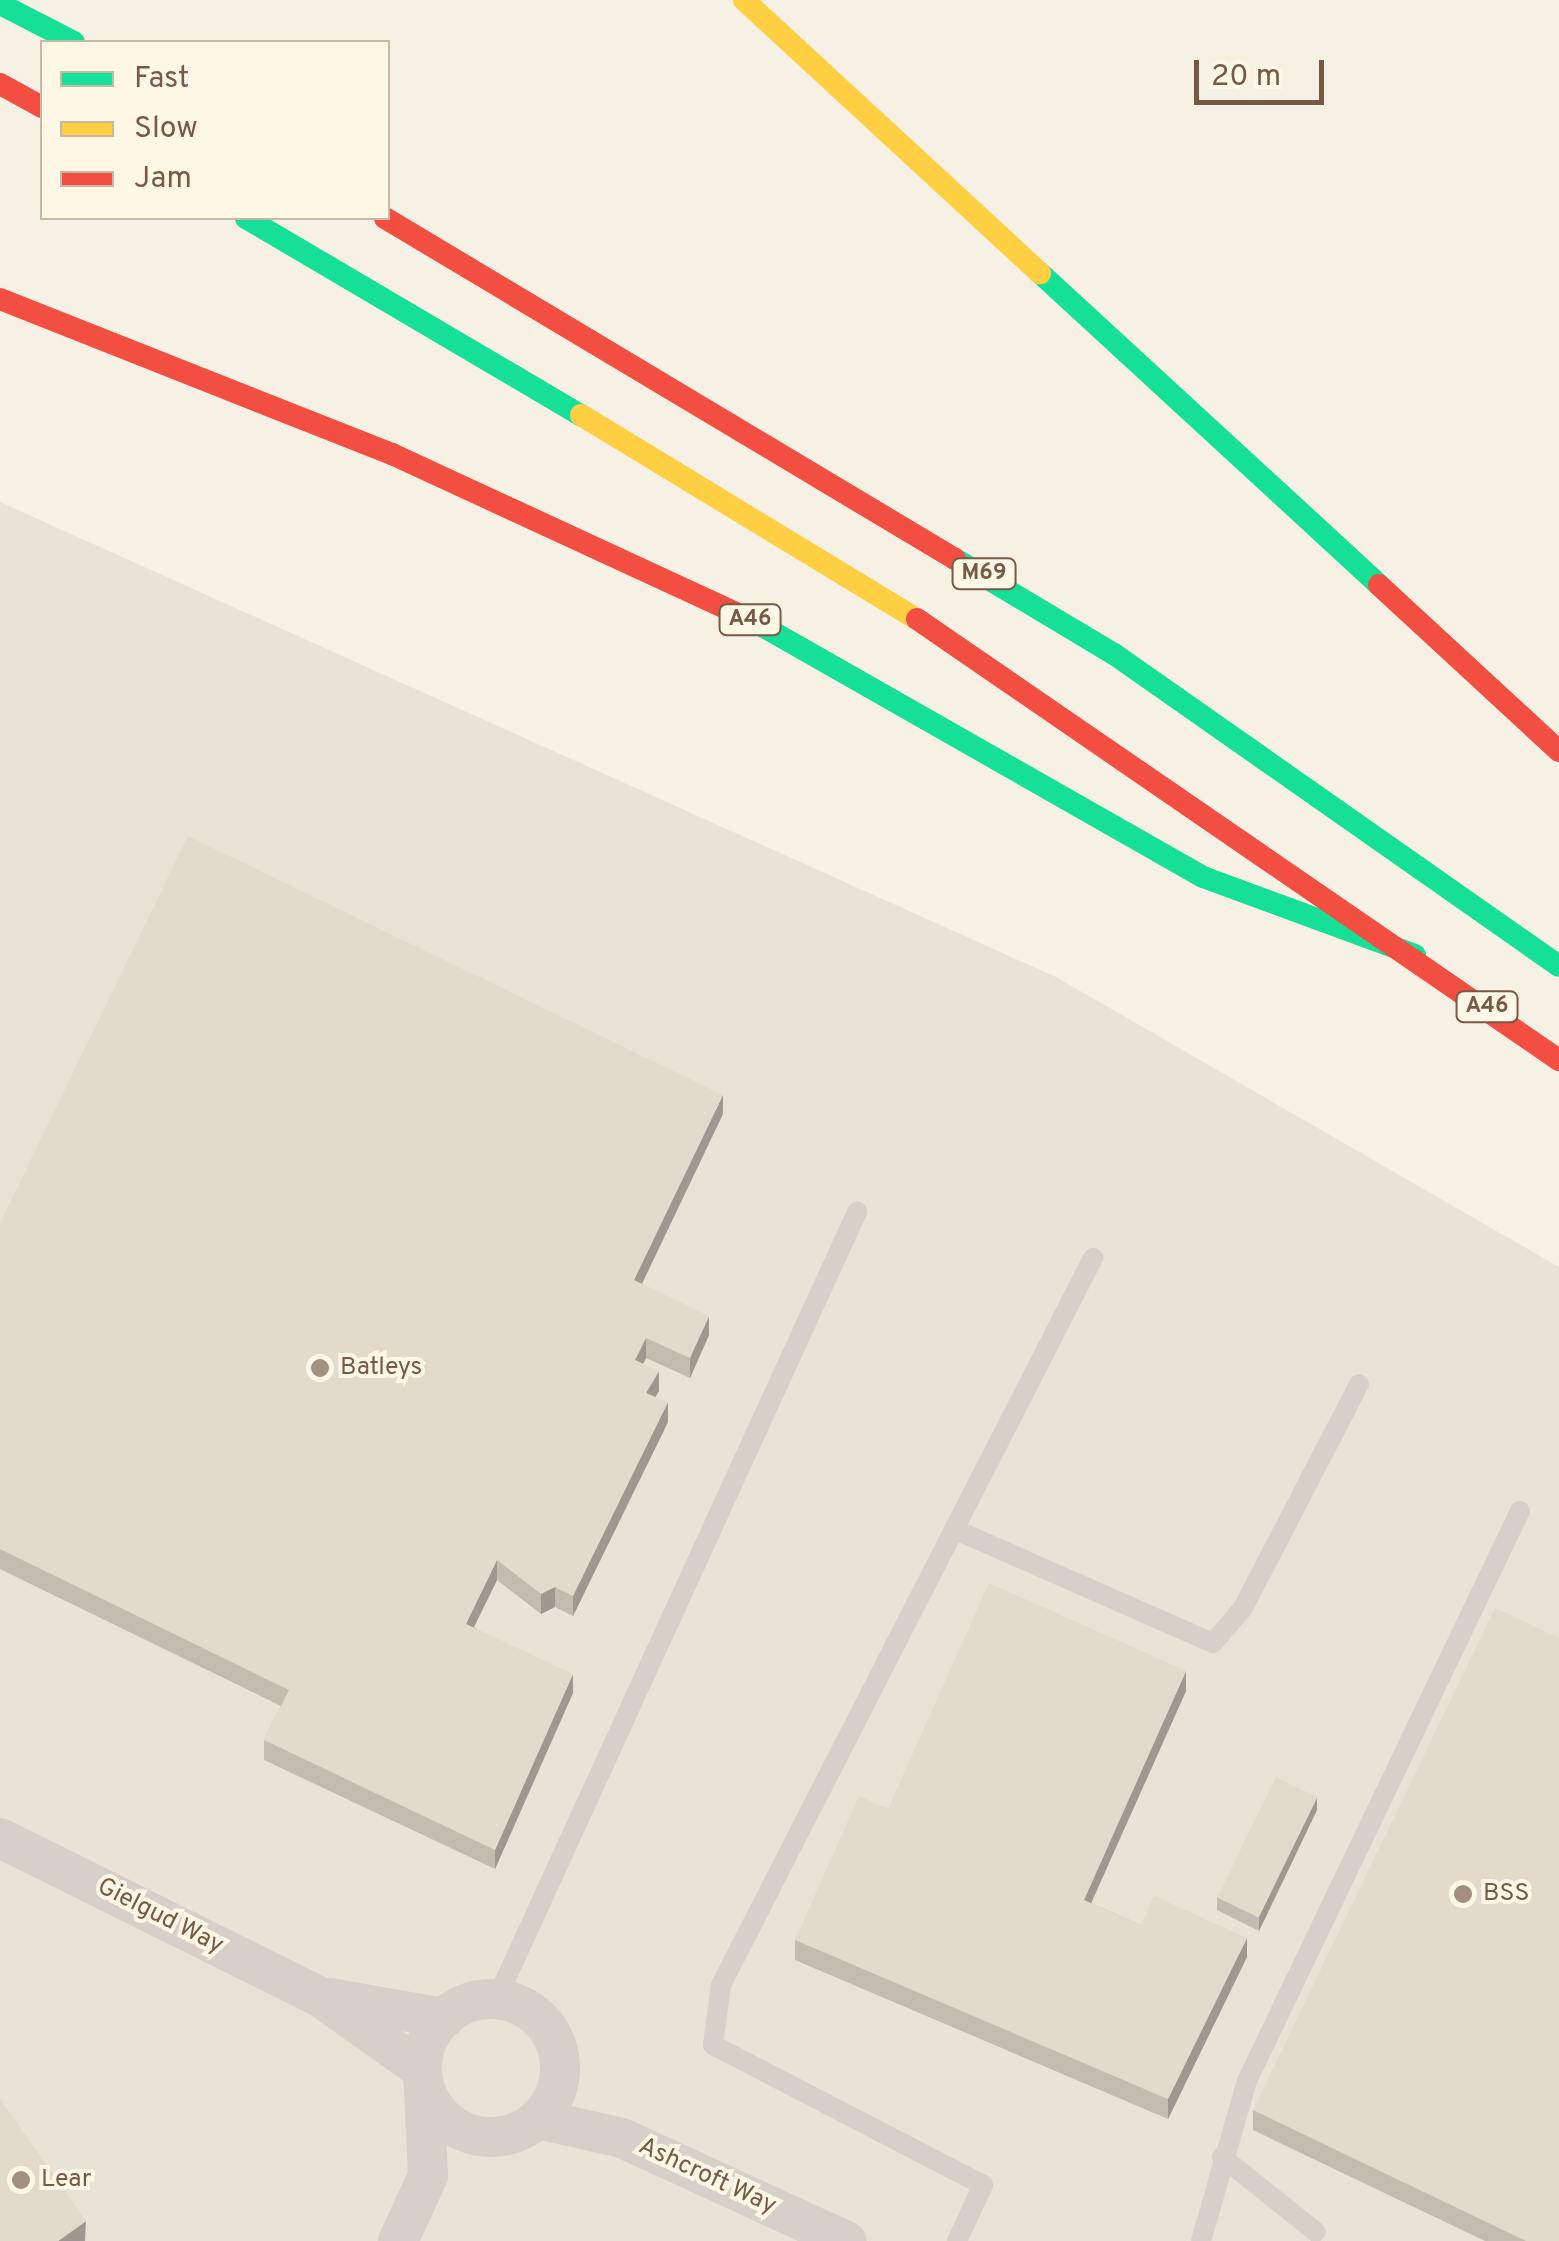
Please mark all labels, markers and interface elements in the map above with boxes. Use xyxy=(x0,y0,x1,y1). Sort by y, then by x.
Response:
legend xyxy=(40,40,390,220)
scale bar xyxy=(1199,40,1329,102)
text: 20 m xyxy=(1211,59,1281,96)
text: Fast xyxy=(134,61,189,98)
text: Slow xyxy=(134,111,198,148)
text: Jam xyxy=(134,161,192,198)
road number: M69 xyxy=(952,557,1016,591)
road number: A46 xyxy=(718,603,782,637)
road number: A46 xyxy=(1454,990,1520,1024)
place label: Batleys xyxy=(340,1353,422,1383)
marker: Batleys xyxy=(309,1357,331,1379)
street label: Gielgud Way xyxy=(92,1872,228,1962)
place label: BSS xyxy=(1483,1879,1529,1909)
marker: BSS xyxy=(1452,1883,1474,1905)
street label: Ashcroft Way xyxy=(633,2132,781,2222)
place label: Lear xyxy=(41,2165,91,2195)
marker: Lear xyxy=(10,2169,32,2191)

